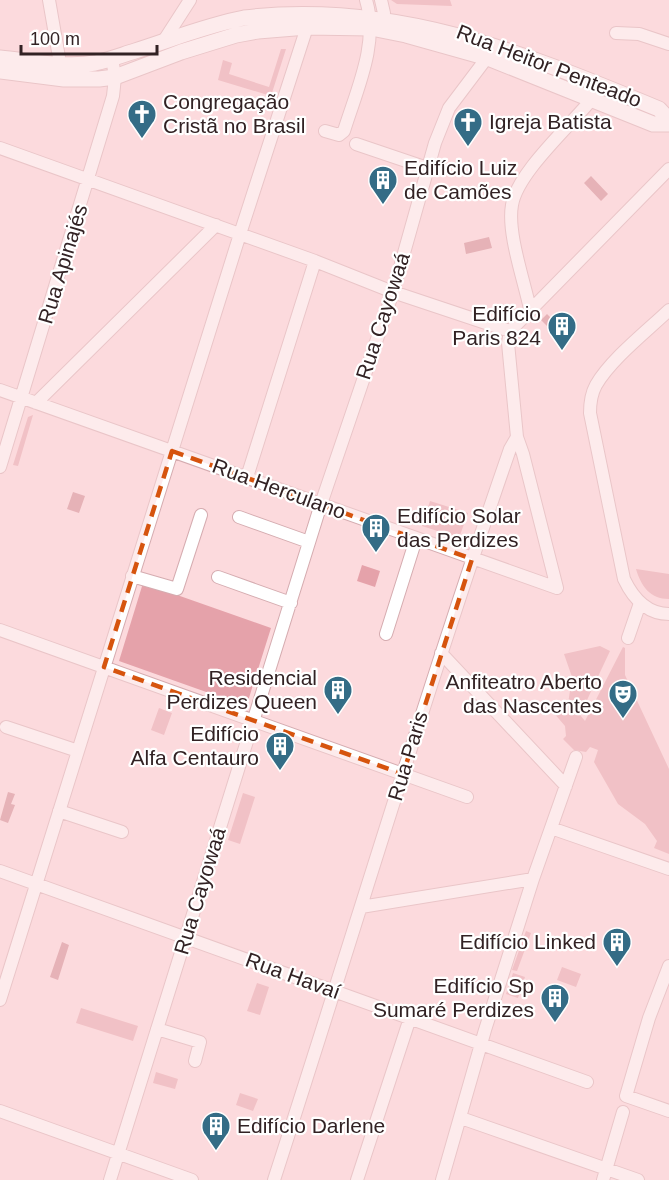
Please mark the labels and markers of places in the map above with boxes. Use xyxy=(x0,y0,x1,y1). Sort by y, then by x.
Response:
place label: Congregação Cristã no Brasil xyxy=(163,90,305,137)
church icon: Congregação Cristã no Brasil xyxy=(126,98,158,140)
church icon: Igreja Batista xyxy=(452,106,484,148)
place label: Igreja Batista xyxy=(489,110,612,133)
place label: Edifício Luiz de Camões xyxy=(404,156,517,203)
building icon: Edifício Luiz de Camões xyxy=(367,164,399,206)
place label: Edifício Paris 824 xyxy=(452,302,541,349)
building icon: Edifício Paris 824 xyxy=(546,310,578,352)
place label: Edifício Solar das Perdizes xyxy=(397,504,521,551)
building icon: Edifício Solar das Perdizes xyxy=(360,512,392,554)
place label: Residencial Perdizes Queen xyxy=(166,666,317,713)
place label: Anfiteatro Aberto das Nascentes xyxy=(446,670,602,717)
building icon: Residencial Perdizes Queen xyxy=(322,674,354,716)
theatre icon: Anfiteatro Aberto das Nascentes xyxy=(607,678,639,720)
place label: Edifício Alfa Centauro xyxy=(131,722,259,769)
building icon: Edifício Alfa Centauro xyxy=(264,730,296,772)
building icon: Edifício Linked xyxy=(601,926,633,968)
place label: Edifício Linked xyxy=(459,930,596,953)
place label: Edifício Sp Sumaré Perdizes xyxy=(373,974,534,1021)
building icon: Edifício Sp Sumaré Perdizes xyxy=(539,982,571,1024)
building icon: Edifício Darlene xyxy=(200,1110,232,1152)
place label: Edifício Darlene xyxy=(237,1114,385,1137)

